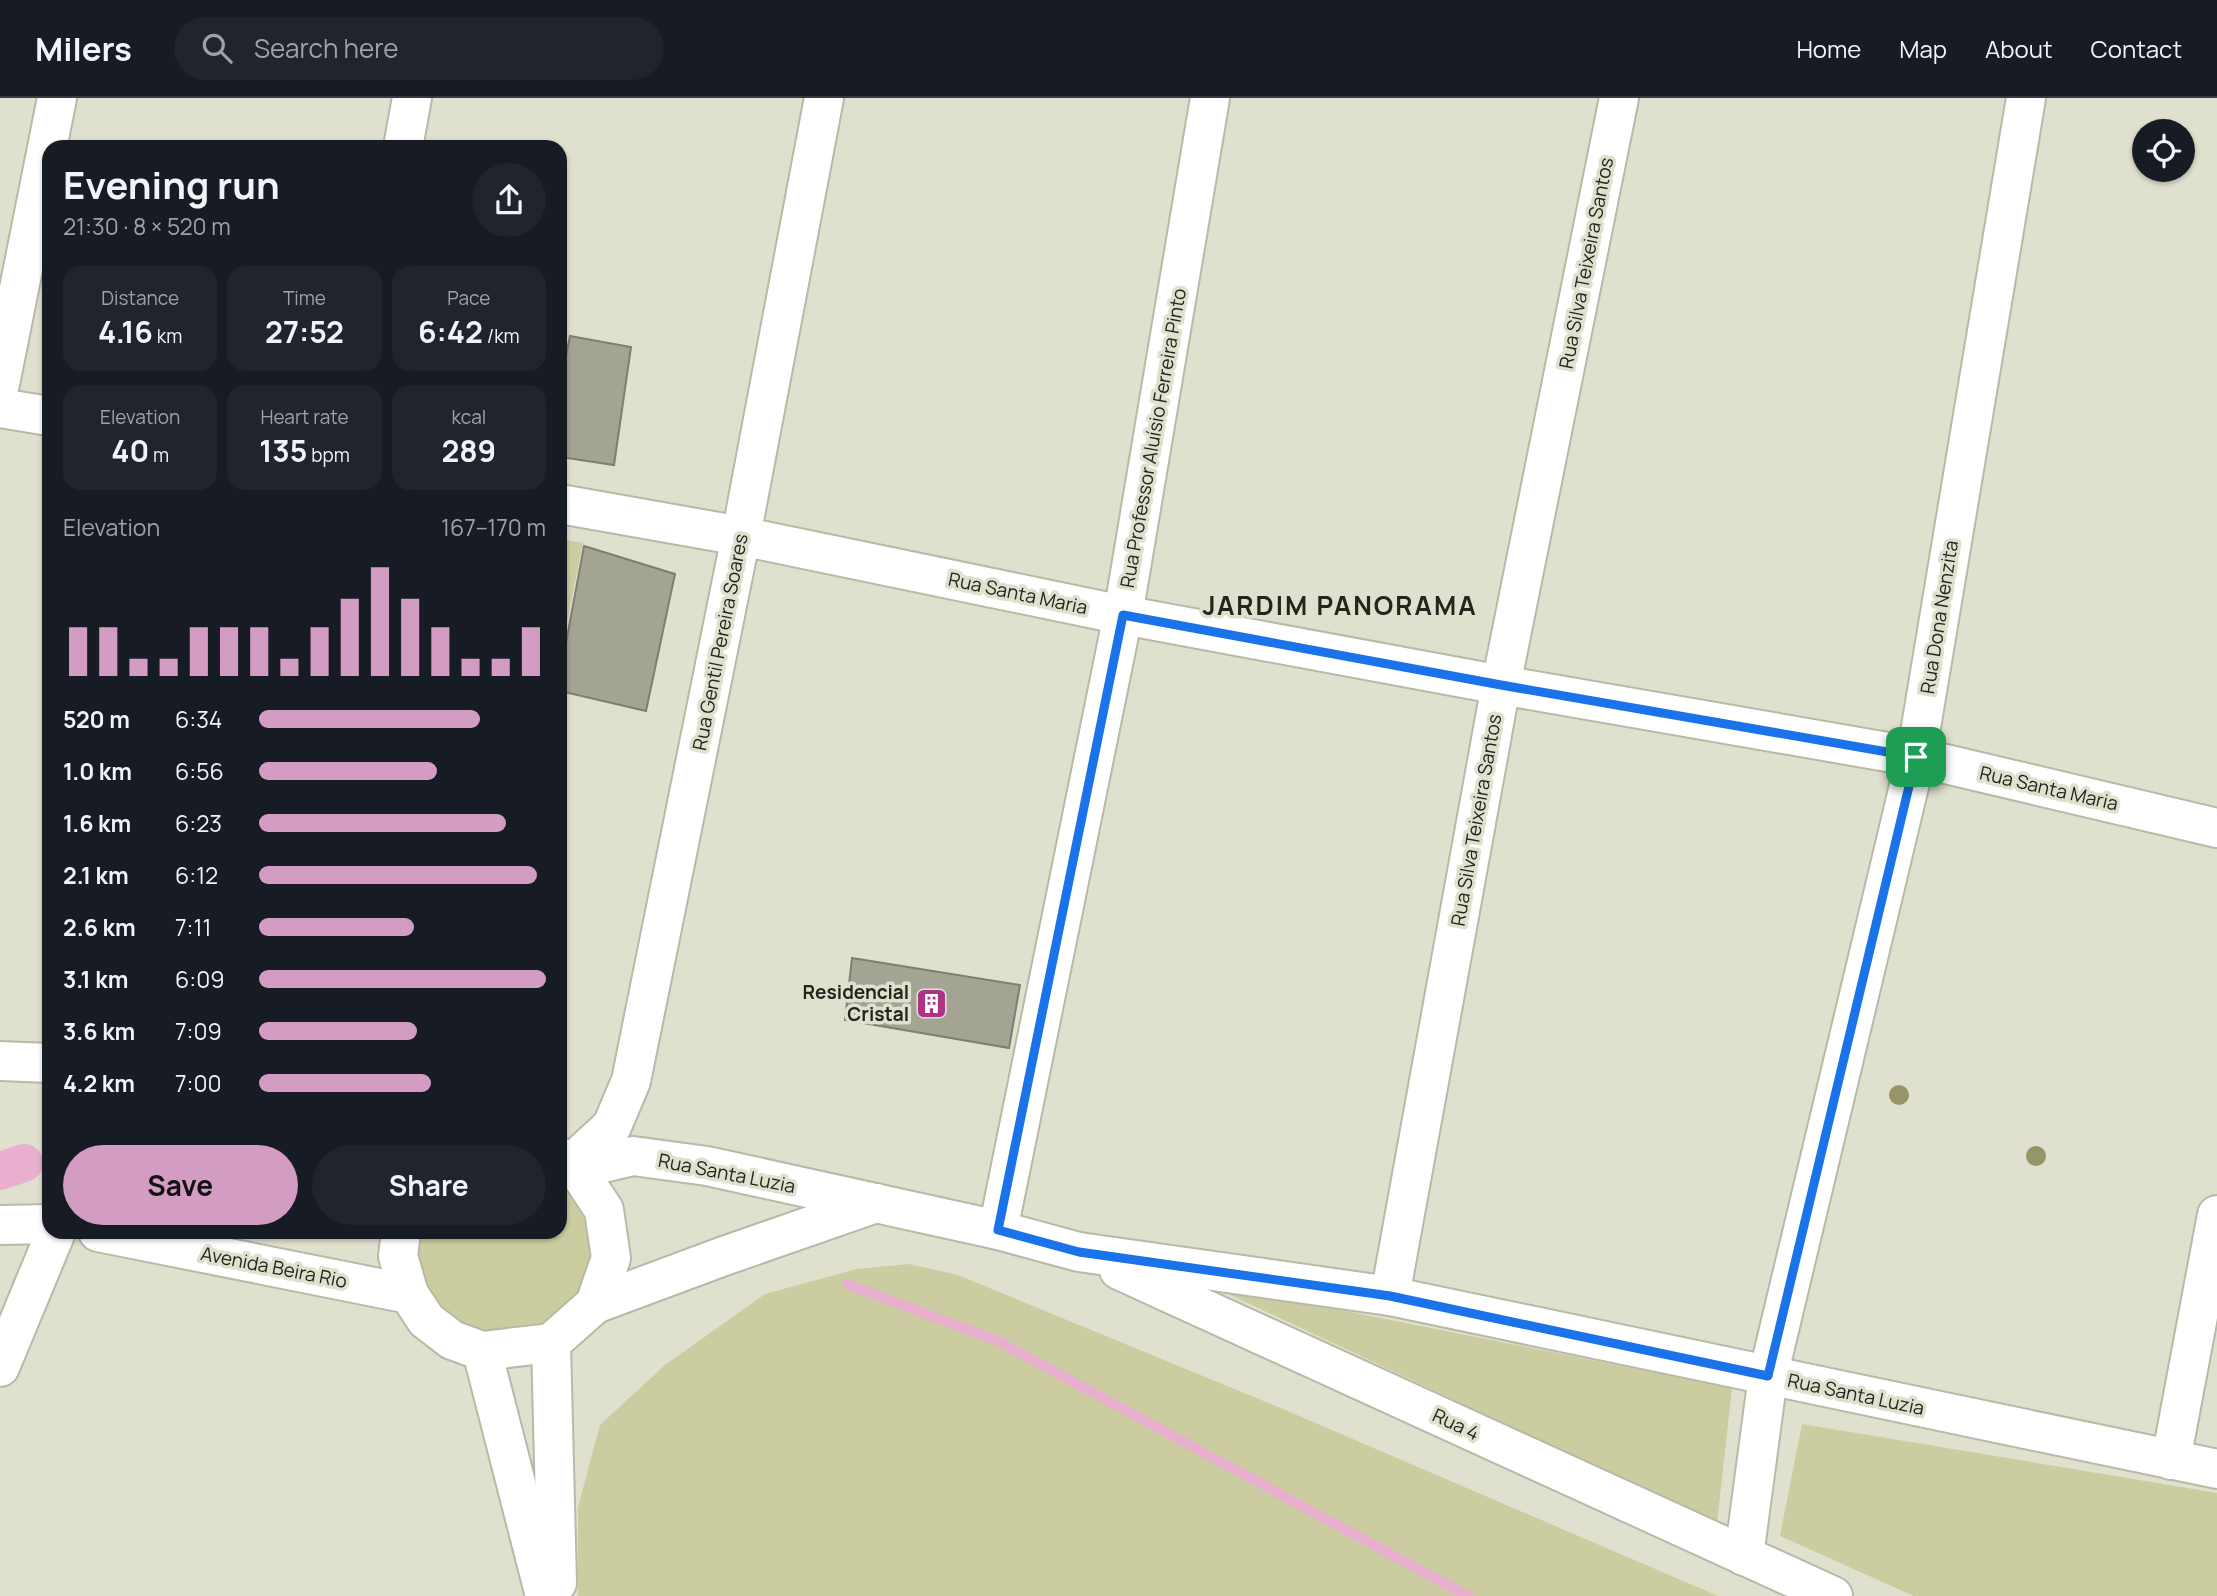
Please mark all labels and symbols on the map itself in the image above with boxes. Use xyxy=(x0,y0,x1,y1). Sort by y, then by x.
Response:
street label: Rua Silva Teixeira Santos xyxy=(1553,155,1619,371)
street label: Rua Professor Aluísio Ferreira Pinto xyxy=(1114,286,1192,590)
street label: Rua Gentil Pereira Soares xyxy=(686,531,754,753)
street label: Rua Dona Nenzita xyxy=(1914,538,1964,696)
street label: Rua Santa Maria xyxy=(946,566,1090,620)
district label: JARDIM PANORAMA xyxy=(1202,587,1478,623)
street label: Rua Silva Teixeira Santos xyxy=(1445,712,1507,928)
pin xyxy=(1886,727,1946,787)
street label: Rua Santa Maria xyxy=(1977,759,2121,817)
place label: Residencial Cristal xyxy=(803,979,909,1027)
building icon: Residencial Cristal xyxy=(915,986,949,1020)
street label: Rua Santa Luzia xyxy=(656,1147,798,1199)
street label: Avenida Beira Rio xyxy=(199,1240,349,1294)
street label: Rua Santa Luzia xyxy=(1785,1367,1927,1421)
street label: Rua 4 xyxy=(1428,1402,1484,1446)

